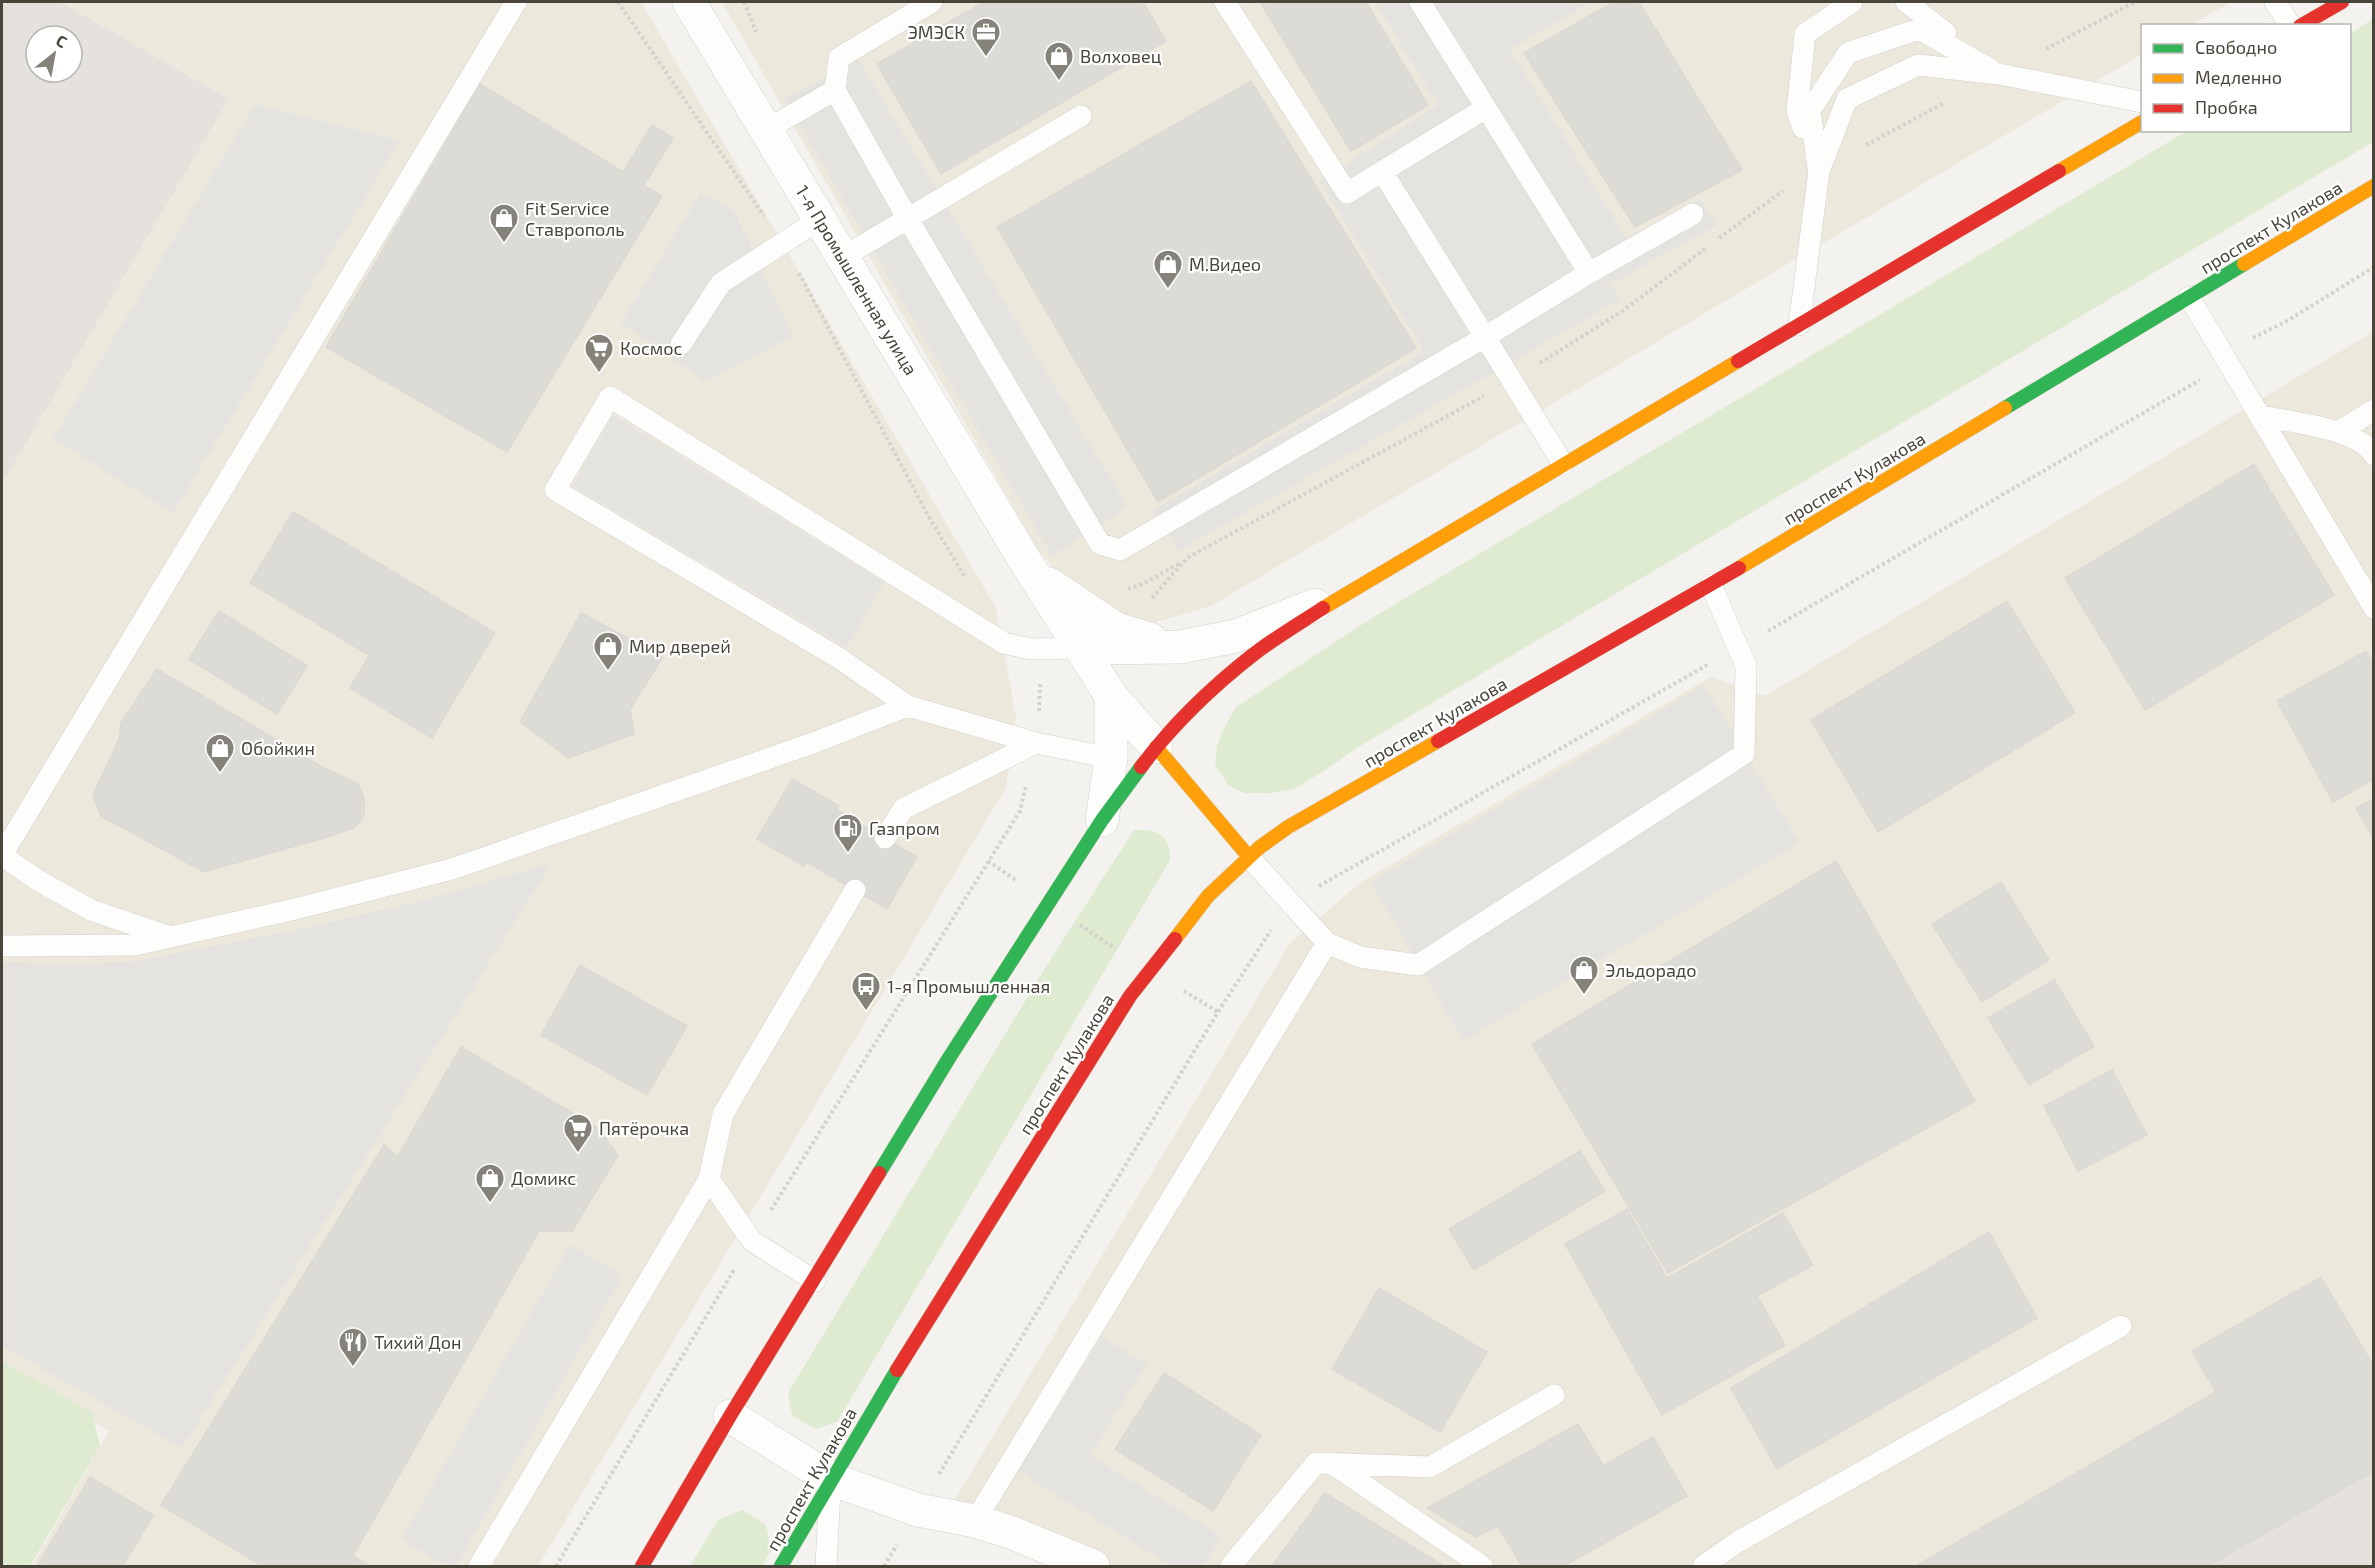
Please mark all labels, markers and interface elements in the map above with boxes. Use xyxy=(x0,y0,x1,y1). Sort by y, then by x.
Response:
office icon: ЭМЭСК xyxy=(970,16,1002,58)
place label: ЭМЭСК xyxy=(907,21,965,43)
north arrow xyxy=(24,24,84,84)
legend xyxy=(2141,24,2351,132)
text: С xyxy=(53,30,71,51)
text: Свободно xyxy=(2195,36,2277,58)
shop icon: Волховец xyxy=(1043,40,1075,82)
place label: Волховец xyxy=(1080,45,1162,67)
text: Медленно xyxy=(2195,66,2282,88)
text: Пробка xyxy=(2195,96,2258,118)
street label: проспект Кулакова xyxy=(2196,176,2346,278)
street label: 1-я Промышленная улица xyxy=(792,181,922,379)
place label: Fit Service Ставрополь xyxy=(525,197,625,240)
shop icon: Fit Service Ставрополь xyxy=(488,202,520,244)
shop icon: М.Видео xyxy=(1152,248,1184,290)
place label: М.Видео xyxy=(1189,253,1261,275)
supermarket icon: Космос xyxy=(583,332,615,374)
place label: Космос xyxy=(620,337,682,359)
street label: проспект Кулакова xyxy=(1779,427,1929,529)
shop icon: Мир дверей xyxy=(592,630,624,672)
place label: Мир дверей xyxy=(629,635,731,657)
street label: проспект Кулакова xyxy=(1359,672,1511,772)
shop icon: Обойкин xyxy=(204,732,236,774)
place label: Обойкин xyxy=(241,737,315,759)
fuel station icon: Газпром xyxy=(832,812,864,854)
place label: Газпром xyxy=(869,817,940,839)
shop icon: Эльдорадо xyxy=(1568,954,1600,996)
place label: Эльдорадо xyxy=(1605,959,1697,981)
bus stop icon: 1-я Промышленная xyxy=(850,970,882,1012)
place label: 1-я Промышленная xyxy=(887,975,1050,997)
street label: проспект Кулакова xyxy=(1014,990,1118,1138)
supermarket icon: Пятёрочка xyxy=(562,1112,594,1154)
place label: Пятёрочка xyxy=(599,1117,689,1139)
shop icon: Домикс xyxy=(474,1162,506,1204)
place label: Домикс xyxy=(511,1167,576,1189)
restaurant icon: Тихий Дон xyxy=(337,1326,369,1368)
place label: Тихий Дон xyxy=(374,1331,461,1353)
street label: проспект Кулакова xyxy=(761,1403,861,1555)

